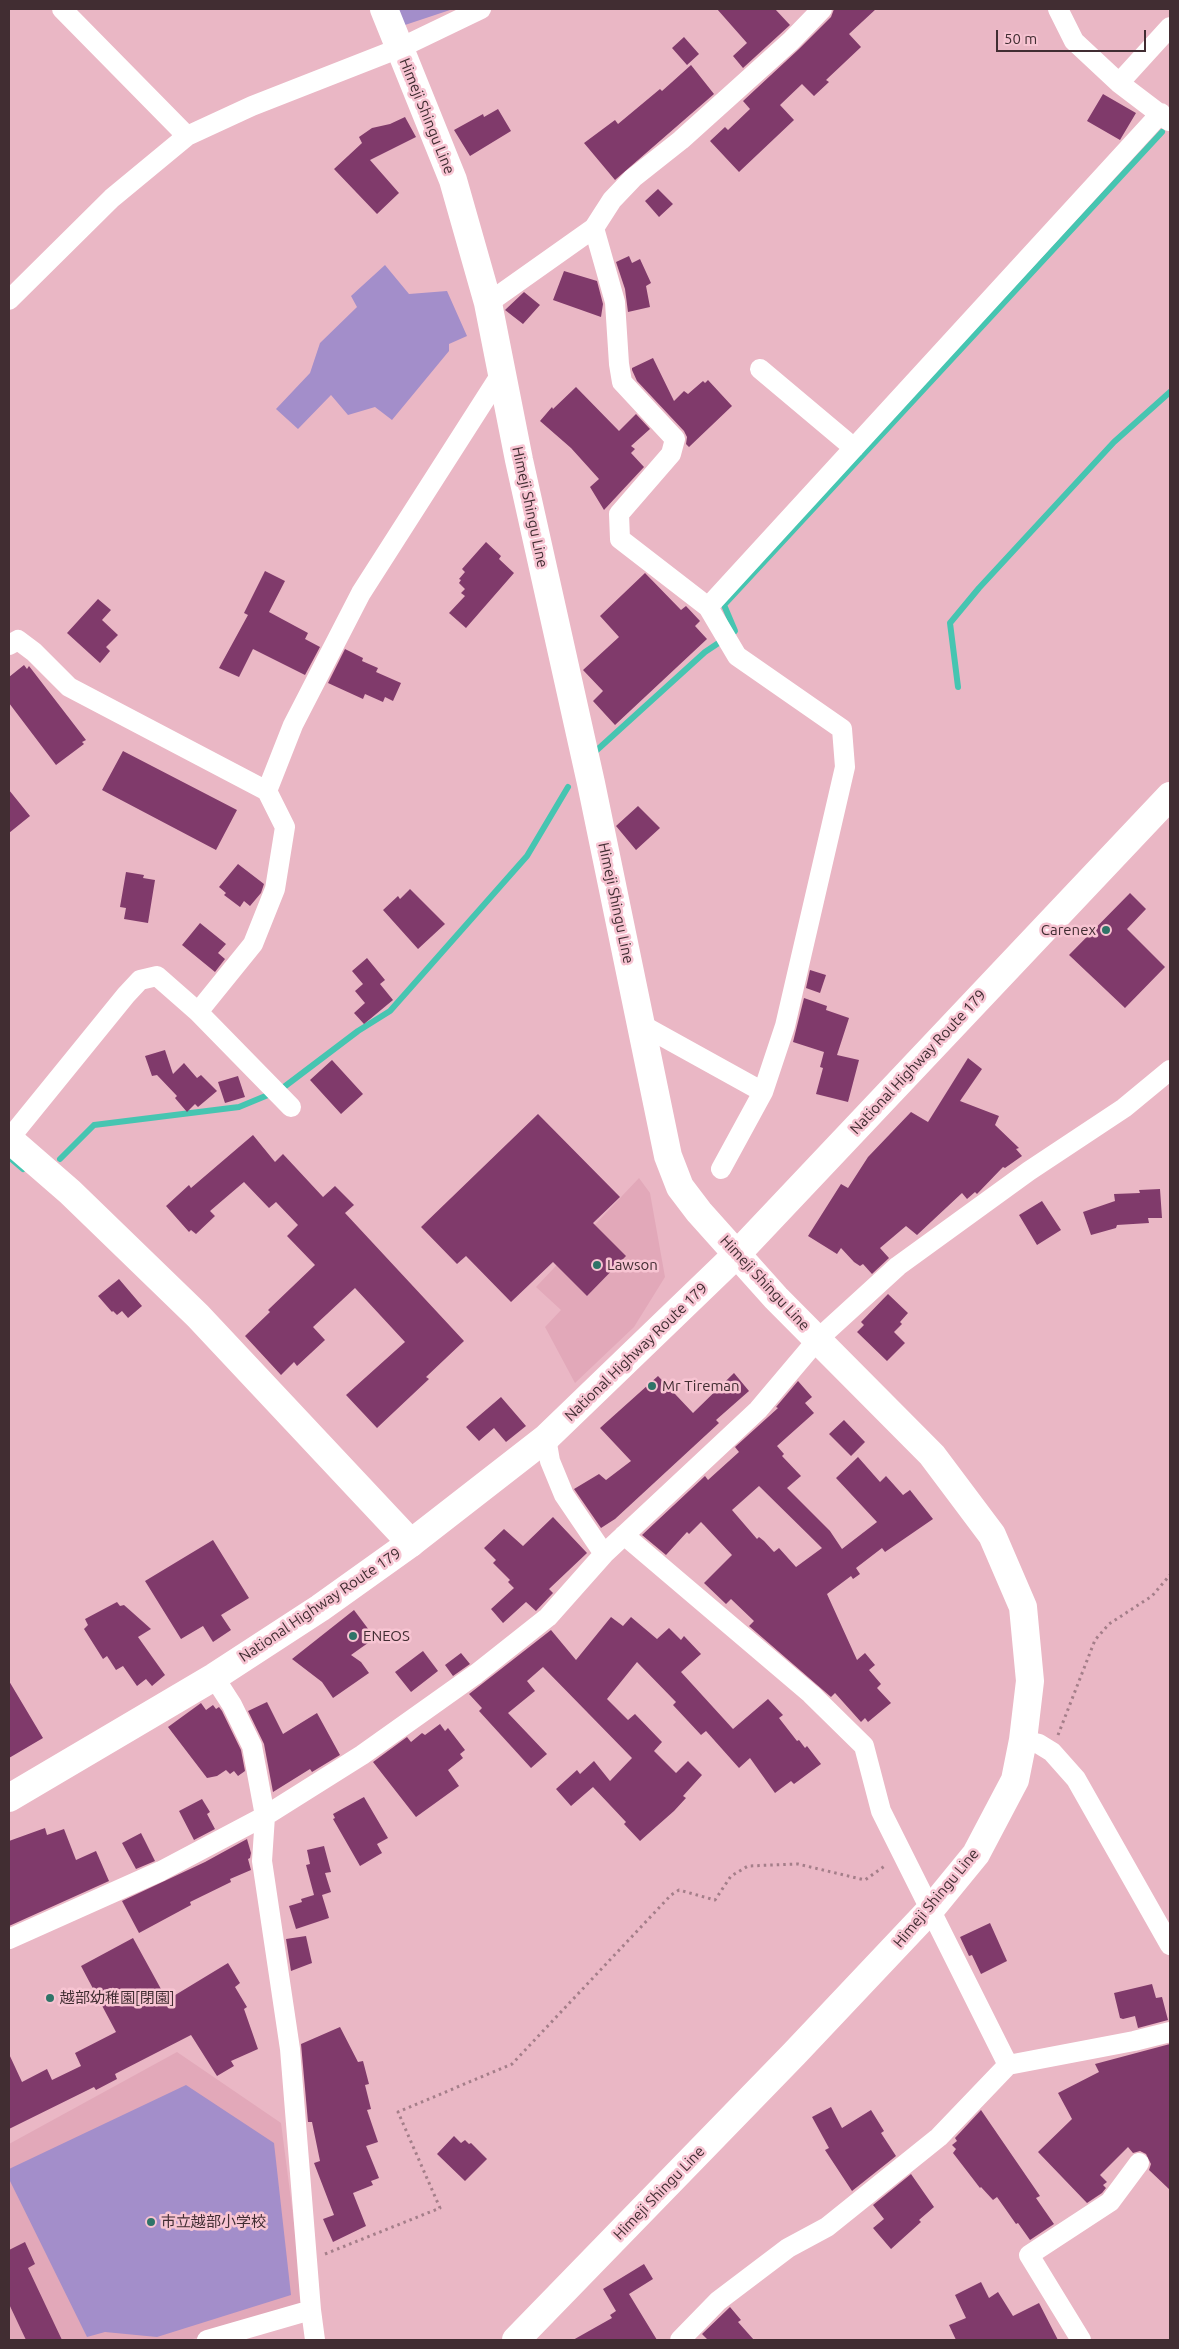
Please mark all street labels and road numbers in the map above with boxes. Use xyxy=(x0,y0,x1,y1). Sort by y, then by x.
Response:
street label: Himeji Shingu Line xyxy=(396,55,458,177)
street label: Himeji Shingu Line xyxy=(508,445,552,569)
street label: Himeji Shingu Line xyxy=(594,841,638,965)
street label: National Highway Route 179 xyxy=(846,986,990,1138)
street label: Himeji Shingu Line xyxy=(716,1232,814,1334)
street label: National Highway Route 179 xyxy=(561,1279,711,1425)
street label: National Highway Route 179 xyxy=(236,1544,404,1666)
street label: Himeji Shingu Line xyxy=(889,1845,983,1951)
street label: Himeji Shingu Line xyxy=(610,2142,708,2244)

